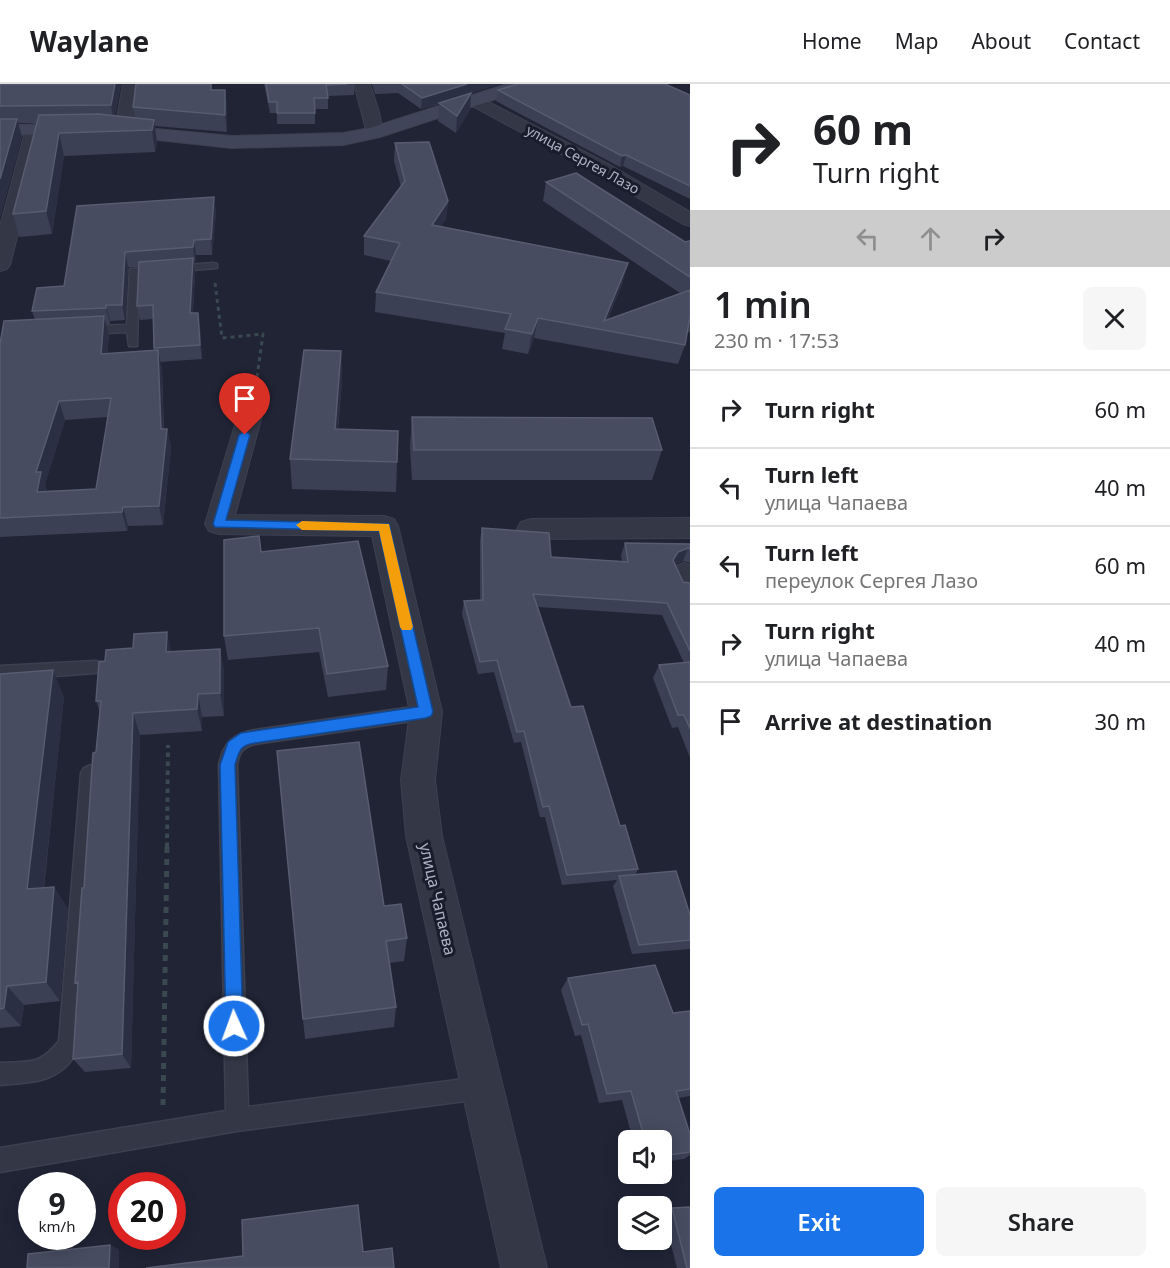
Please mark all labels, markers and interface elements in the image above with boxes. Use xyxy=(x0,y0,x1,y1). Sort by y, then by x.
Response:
text: Waylane xyxy=(30,22,149,60)
text: Home xyxy=(802,27,862,55)
text: Map xyxy=(895,27,938,55)
text: About xyxy=(971,27,1031,55)
text: Contact xyxy=(1064,27,1140,55)
text: 60 m xyxy=(813,100,913,157)
icon: right xyxy=(714,108,792,186)
street label: улица Сергея Лазо xyxy=(523,120,643,198)
text: Turn right xyxy=(813,154,939,191)
icon: left xyxy=(851,222,884,255)
icon: ahead xyxy=(914,222,947,255)
icon: right xyxy=(977,222,1010,255)
text: 1 min xyxy=(714,280,812,329)
button: close xyxy=(1083,287,1146,350)
text: 230 m · 17:53 xyxy=(714,327,839,354)
pin xyxy=(219,373,270,435)
icon: arrive xyxy=(228,382,261,415)
icon: right xyxy=(714,393,747,426)
text: Turn right xyxy=(765,394,875,424)
text: 60 m xyxy=(1095,394,1146,424)
text: Turn left xyxy=(765,459,859,489)
icon: left xyxy=(714,471,747,504)
text: 40 m xyxy=(1095,472,1146,502)
text: улица Чапаева xyxy=(765,489,908,516)
text: Turn left xyxy=(765,537,859,567)
icon: left xyxy=(714,549,747,582)
text: 60 m xyxy=(1095,550,1146,580)
text: переулок Сергея Лазо xyxy=(765,567,978,594)
text: Turn right xyxy=(765,615,875,645)
icon: right xyxy=(714,627,747,660)
text: 40 m xyxy=(1095,628,1146,658)
text: улица Чапаева xyxy=(765,645,908,672)
icon: arrive xyxy=(714,705,747,738)
text: Arrive at destination xyxy=(765,706,992,736)
text: 30 m xyxy=(1095,706,1146,736)
street label: улица Чапаева xyxy=(414,841,462,957)
position arrow xyxy=(202,994,266,1058)
map controls xyxy=(618,1130,672,1250)
button: sound xyxy=(618,1130,672,1184)
speed limit sign: 20 xyxy=(108,1172,186,1250)
text: 9 xyxy=(48,1183,66,1224)
button: Exit xyxy=(714,1187,924,1256)
button: Share xyxy=(936,1187,1146,1256)
button: layers xyxy=(618,1196,672,1250)
text: km/h xyxy=(39,1216,75,1236)

